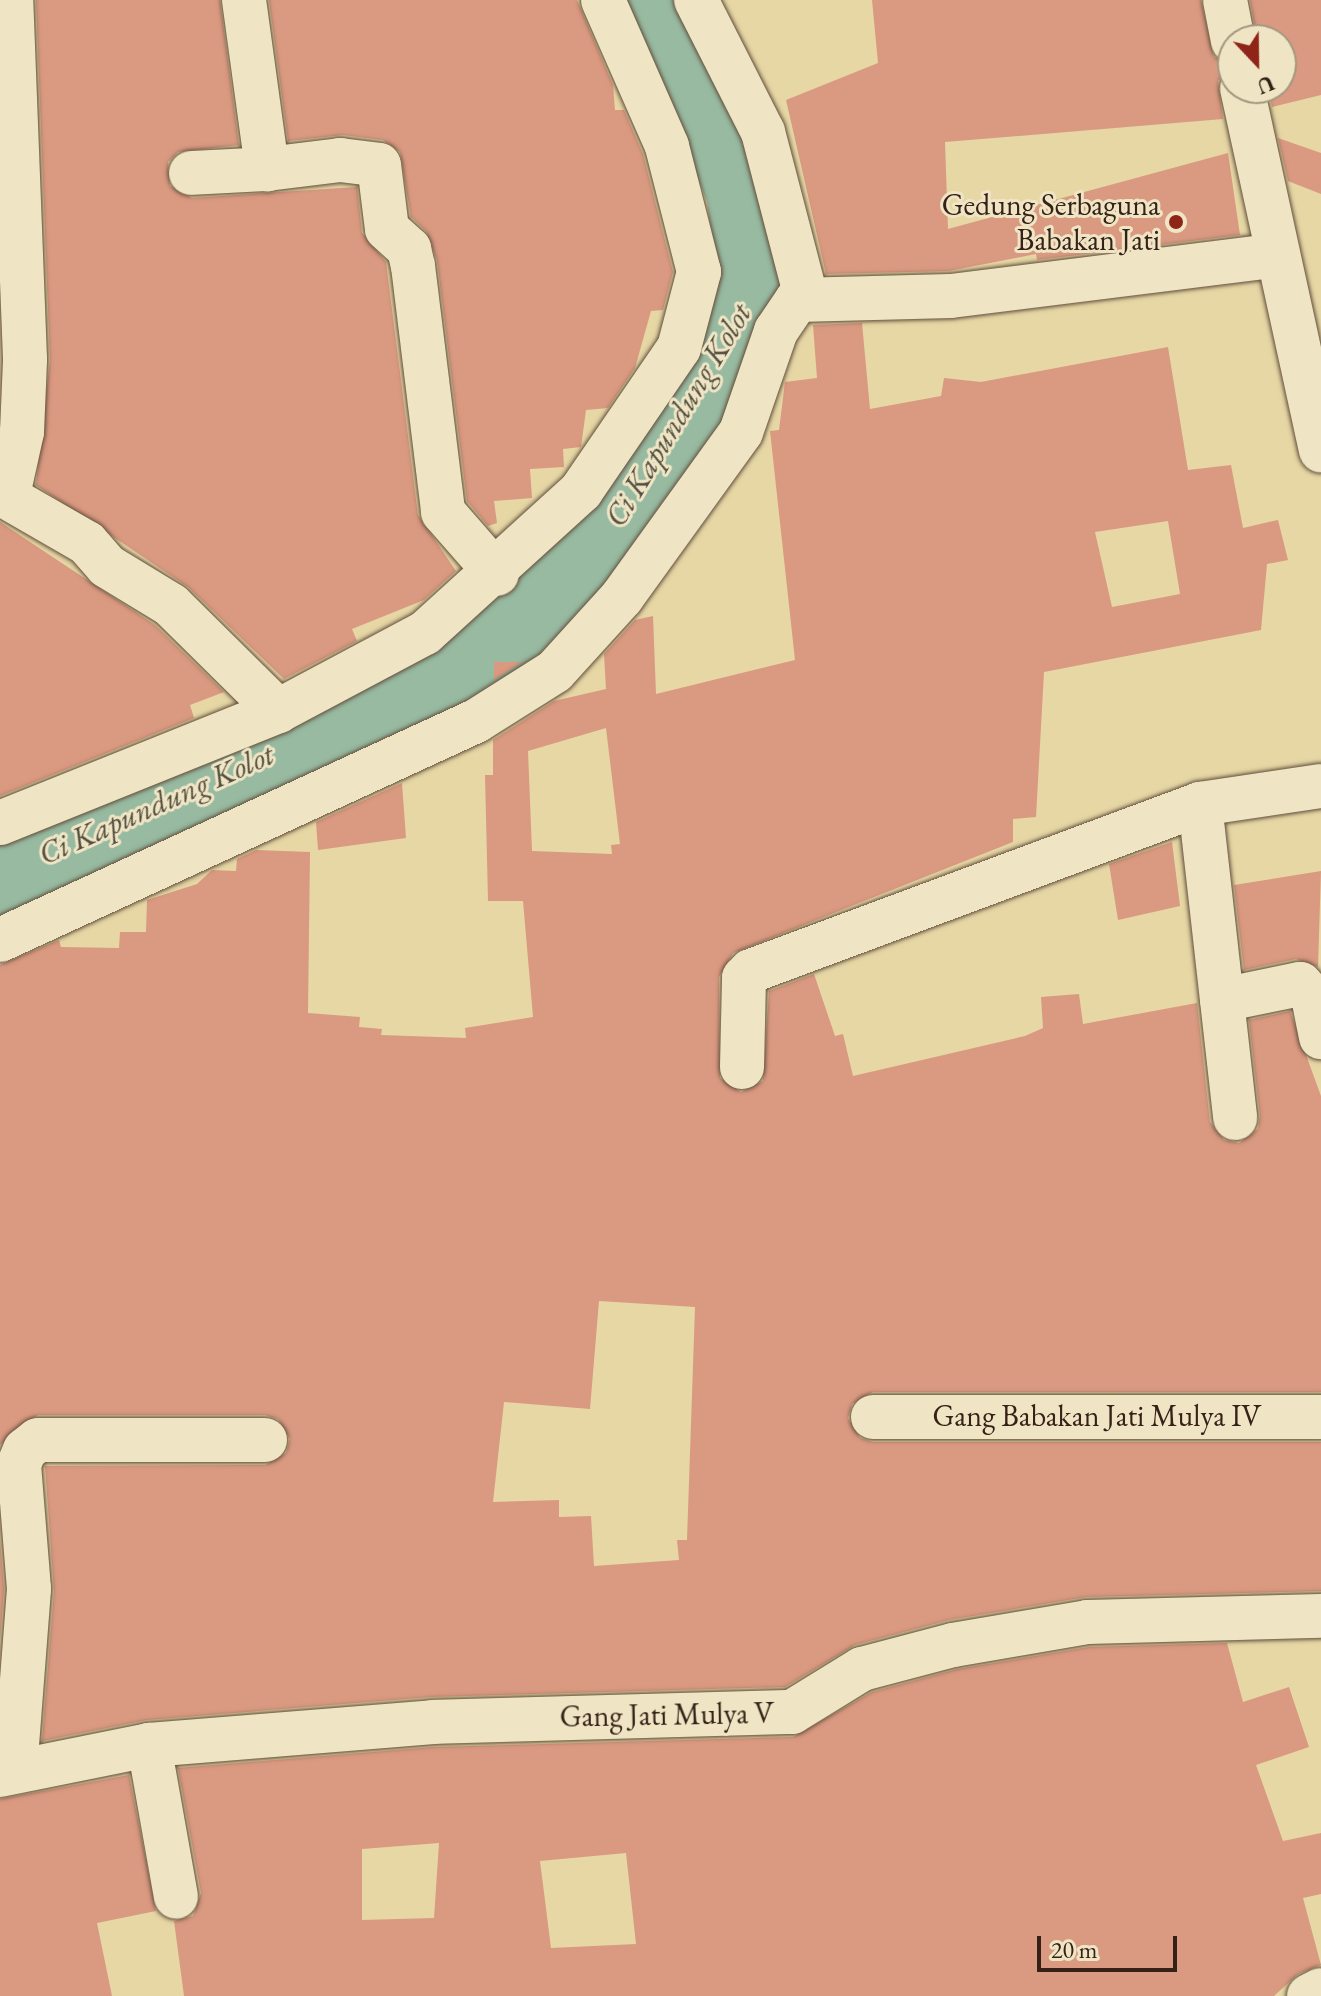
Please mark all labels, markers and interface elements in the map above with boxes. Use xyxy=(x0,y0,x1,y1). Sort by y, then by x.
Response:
north arrow xyxy=(1217,24,1297,104)
text: U xyxy=(1252,68,1278,101)
place label: Gedung Serbaguna Babakan Jati xyxy=(942,187,1160,258)
marker: Gedung Serbaguna Babakan Jati xyxy=(1167,213,1185,231)
water label: Ci Kapundung Kolot xyxy=(596,296,760,534)
water label: Ci Kapundung Kolot xyxy=(32,735,280,873)
street label: Gang Babakan Jati Mulya IV xyxy=(932,1398,1262,1434)
street label: Gang Jati Mulya V xyxy=(559,1695,775,1735)
scale bar xyxy=(1041,1920,1181,1970)
text: 20 m xyxy=(1051,1934,1098,1965)

